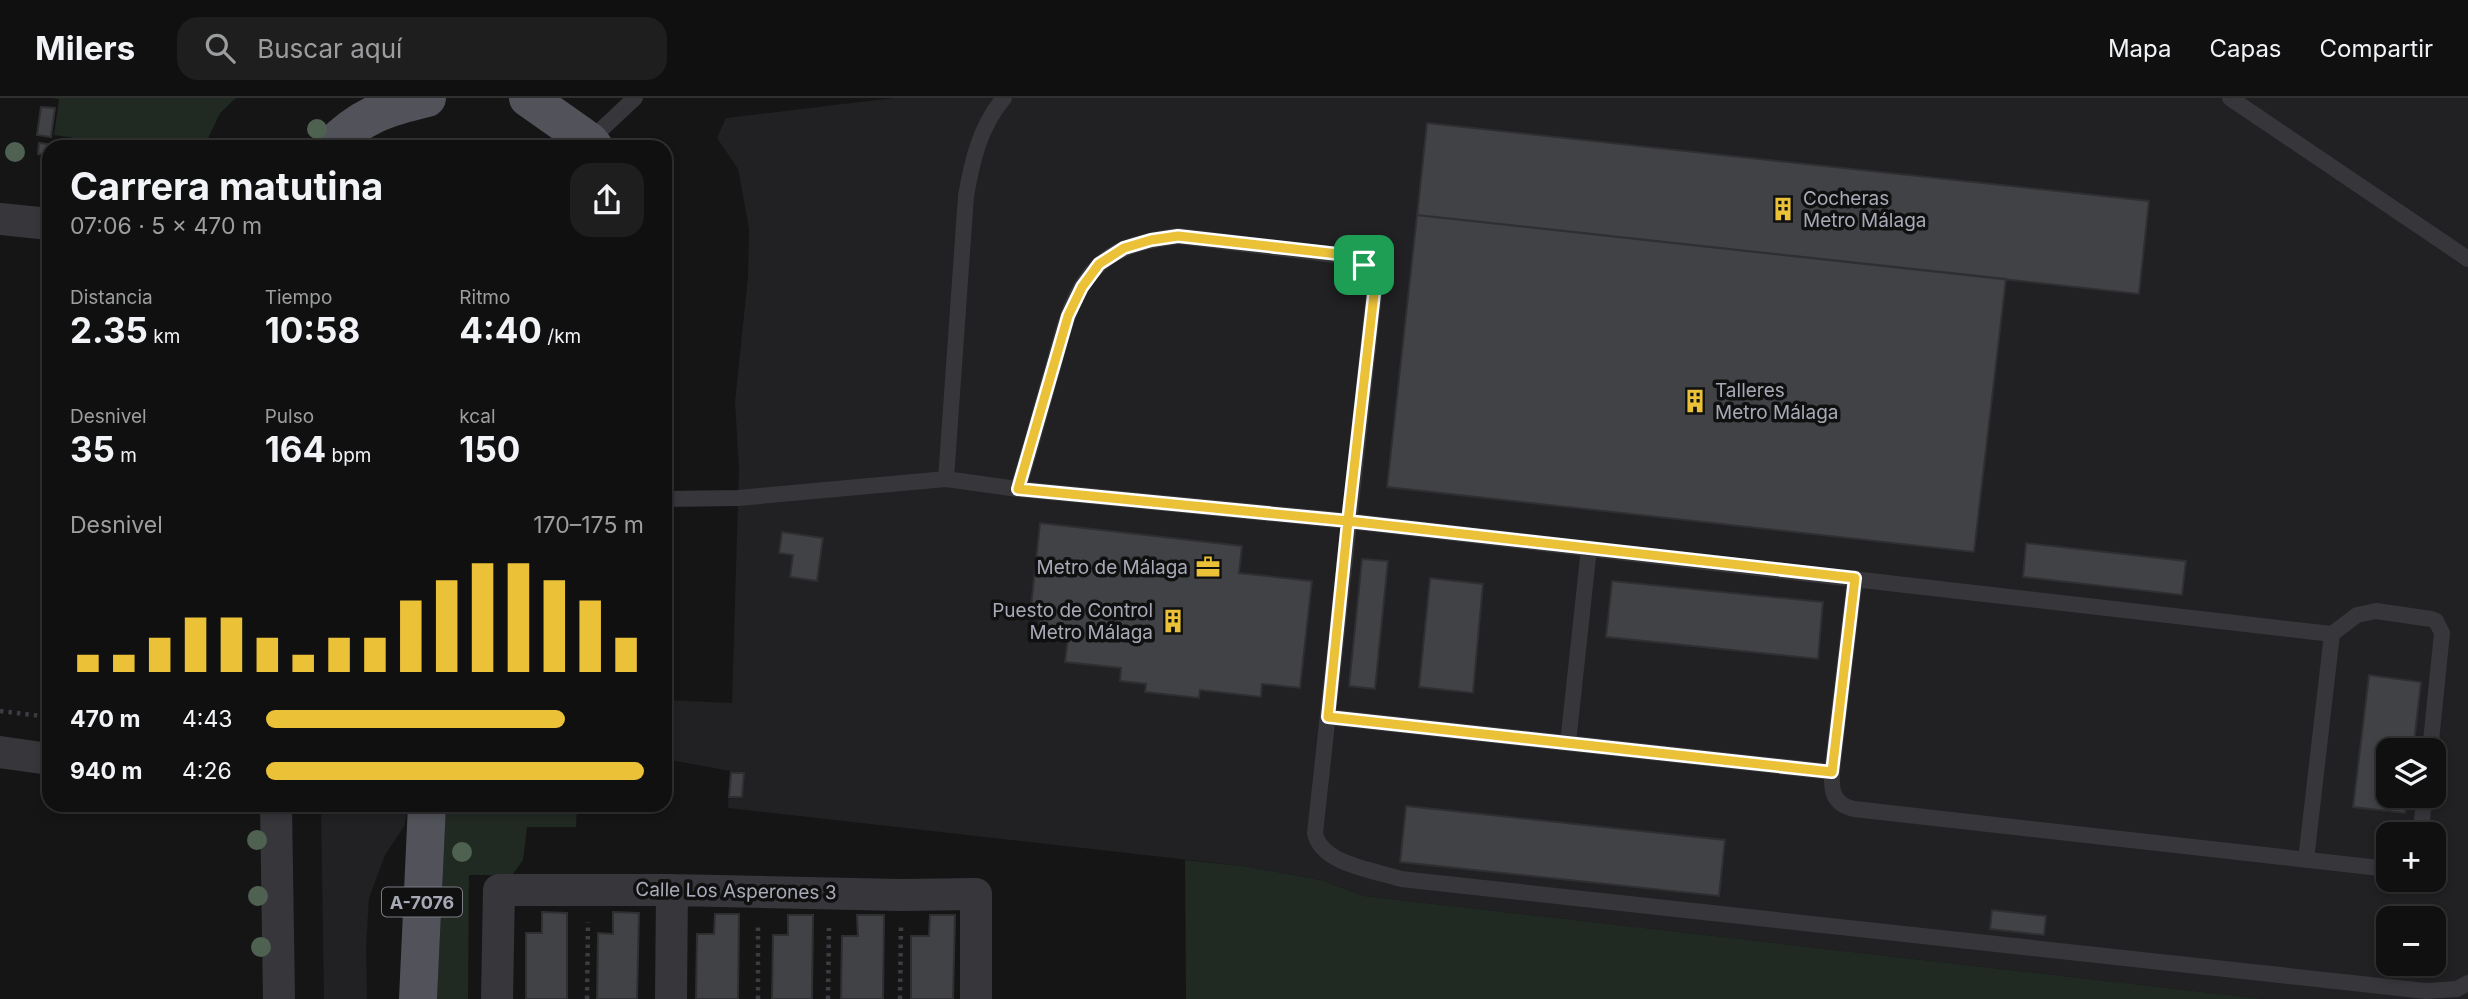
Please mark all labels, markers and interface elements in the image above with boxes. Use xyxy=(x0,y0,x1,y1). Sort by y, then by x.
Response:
search box xyxy=(177,17,667,80)
text: Milers xyxy=(35,28,135,68)
icon: search xyxy=(201,29,239,67)
text: Buscar aquí xyxy=(257,33,402,64)
text: Mapa xyxy=(2108,34,2171,63)
text: Capas xyxy=(2209,34,2282,63)
text: Compartir xyxy=(2320,34,2433,63)
text: Carrera matutina xyxy=(70,163,383,209)
button: share xyxy=(570,163,644,237)
place label: Cocheras Metro Málaga xyxy=(1803,187,1926,232)
building icon: Cocheras Metro Málaga xyxy=(1769,195,1797,223)
text: 07:06 · 5 × 470 m xyxy=(70,212,262,240)
pin xyxy=(1334,235,1394,295)
icon: arrive xyxy=(1345,246,1383,284)
text: Distancia xyxy=(70,286,153,309)
text: Tiempo xyxy=(265,286,332,309)
text: Ritmo xyxy=(459,286,510,309)
text: 2.35 xyxy=(70,309,148,351)
text: 10:58 xyxy=(265,309,360,351)
text: 4:40 xyxy=(459,309,542,351)
text: km xyxy=(148,325,180,348)
text: /km xyxy=(542,325,581,348)
place label: Talleres Metro Málaga xyxy=(1715,379,1838,424)
building icon: Talleres Metro Málaga xyxy=(1681,387,1709,415)
text: Desnivel xyxy=(70,405,147,428)
text: Pulso xyxy=(265,405,314,428)
text: kcal xyxy=(459,405,496,428)
text: 35 xyxy=(70,428,115,470)
text: 164 xyxy=(265,428,326,470)
text: 150 xyxy=(459,428,520,470)
text: m xyxy=(115,444,137,467)
text: bpm xyxy=(326,444,371,467)
text: Desnivel xyxy=(70,511,163,539)
text: 170–175 m xyxy=(533,511,644,539)
office icon: Metro de Málaga xyxy=(1194,553,1222,581)
place label: Metro de Málaga xyxy=(1036,556,1188,579)
place label: Puesto de Control Metro Málaga xyxy=(992,599,1153,644)
building icon: Puesto de Control Metro Málaga xyxy=(1159,607,1187,635)
text: 470 m xyxy=(70,705,141,733)
text: 4:43 xyxy=(182,705,233,733)
map controls xyxy=(2376,738,2446,976)
button: layers xyxy=(2376,738,2446,808)
text: 940 m xyxy=(70,757,142,785)
text: 4:26 xyxy=(182,757,232,785)
button: + xyxy=(2376,822,2446,892)
street label: Calle Los Asperones 3 xyxy=(635,878,837,904)
road number: A-7076 xyxy=(382,888,462,916)
button: − xyxy=(2376,906,2446,976)

